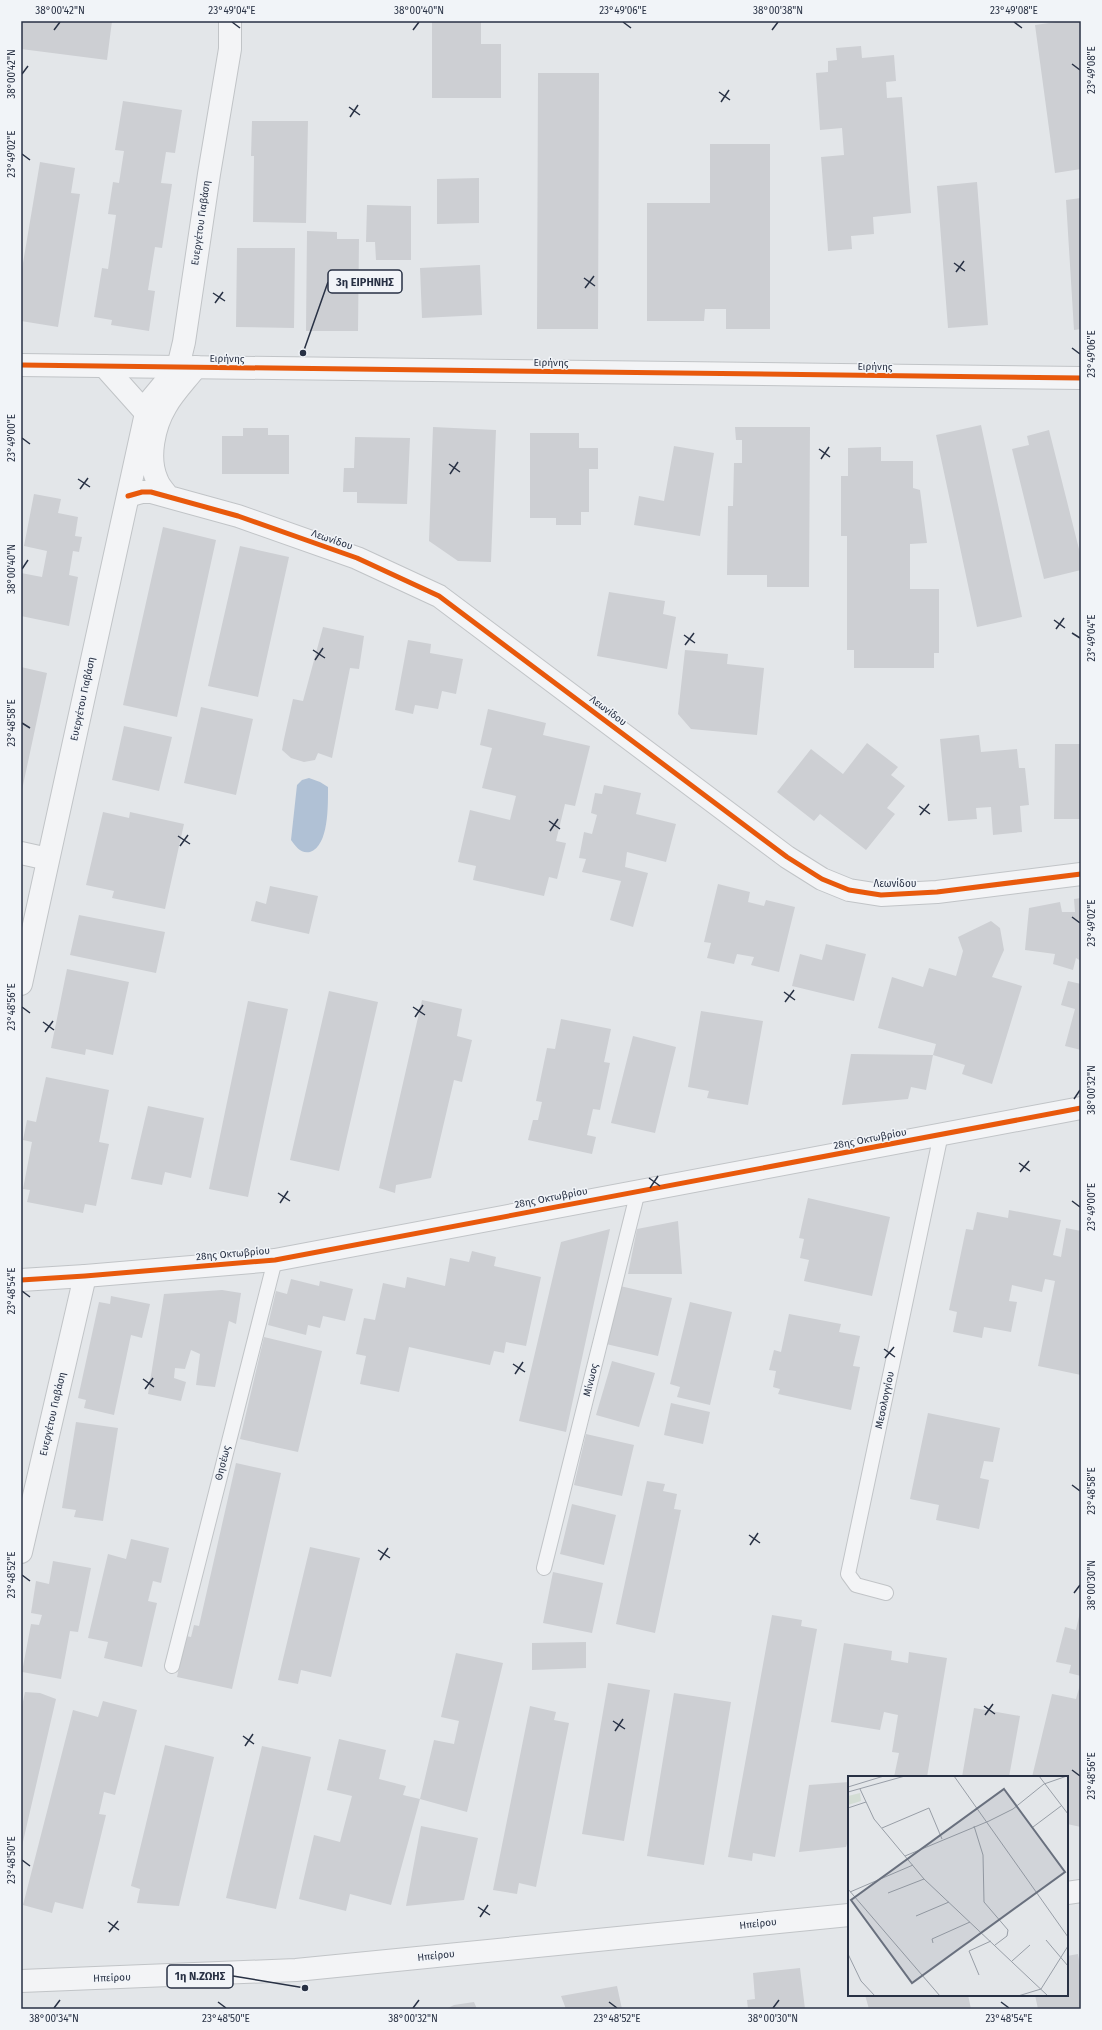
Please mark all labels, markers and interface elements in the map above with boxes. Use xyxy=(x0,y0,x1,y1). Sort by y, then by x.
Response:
text: 38°00'42"N xyxy=(35,5,85,17)
text: 23°49'04"E xyxy=(208,5,256,17)
text: 38°00'40"N xyxy=(394,5,444,17)
text: 23°49'06"E xyxy=(599,5,647,17)
text: 38°00'38"N xyxy=(753,5,803,17)
text: 23°49'08"E xyxy=(990,5,1038,17)
text: 23°49'08"E xyxy=(1086,46,1098,94)
text: 38°00'42"N xyxy=(6,49,18,99)
text: 23°49'02"E xyxy=(6,130,18,178)
street label: Ευεργέτου Γιαβάση xyxy=(188,180,213,266)
callout: 3η ΕΙΡΗΝΗΣ xyxy=(328,270,402,293)
text: 3η ΕΙΡΗΝΗΣ xyxy=(335,276,394,289)
text: 23°49'06"E xyxy=(1086,330,1098,378)
street label: Ειρήνης xyxy=(209,353,245,365)
street label: Ειρήνης xyxy=(533,357,569,369)
street label: Ειρήνης xyxy=(857,361,893,373)
text: 23°49'00"E xyxy=(6,414,18,462)
street label: Λεωνίδου xyxy=(310,526,355,553)
text: 38°00'40"N xyxy=(6,544,18,594)
text: 23°49'04"E xyxy=(1086,614,1098,662)
street label: Ευεργέτου Γιαβάση xyxy=(67,656,98,742)
street label: Λεωνίδου xyxy=(587,693,630,729)
text: 23°48'58"E xyxy=(6,699,18,747)
street label: Λεωνίδου xyxy=(874,877,917,890)
text: 23°49'02"E xyxy=(1086,899,1098,947)
text: 23°48'56"E xyxy=(6,983,18,1031)
text: 38°00'32"N xyxy=(1086,1065,1098,1115)
street label: 28ης Οκτωβρίου xyxy=(832,1125,908,1152)
text: 23°49'00"E xyxy=(1086,1183,1098,1231)
street label: 28ης Οκτωβρίου xyxy=(513,1184,589,1211)
street label: 28ης Οκτωβρίου xyxy=(195,1244,271,1263)
text: 23°48'54"E xyxy=(6,1267,18,1315)
street label: Μίνωος xyxy=(580,1362,601,1398)
street label: Μεσολογγίου xyxy=(872,1370,897,1430)
street label: Ευεργέτου Γιαβάση xyxy=(37,1371,69,1457)
street label: Θησέως xyxy=(212,1444,233,1482)
text: 23°48'58"E xyxy=(1086,1467,1098,1515)
text: 23°48'52"E xyxy=(6,1551,18,1599)
text: 38°00'30"N xyxy=(1086,1560,1098,1610)
text: 23°48'56"E xyxy=(1086,1752,1098,1800)
inset map xyxy=(848,1776,1068,1996)
text: 23°48'50"E xyxy=(6,1836,18,1884)
street label: Ηπείρου xyxy=(739,1915,778,1932)
street label: Ηπείρου xyxy=(417,1947,456,1964)
callout: 1η Ν.ΖΩΗΣ xyxy=(167,1965,233,1988)
street label: Ηπείρου xyxy=(93,1970,131,1985)
text: 1η Ν.ΖΩΗΣ xyxy=(175,1970,226,1983)
text: 38°00'34"N xyxy=(29,2013,79,2025)
text: 23°48'50"E xyxy=(202,2013,250,2025)
text: 38°00'32"N xyxy=(388,2013,438,2025)
text: 23°48'52"E xyxy=(593,2013,641,2025)
text: 38°00'30"N xyxy=(748,2013,798,2025)
text: 23°48'54"E xyxy=(985,2013,1033,2025)

